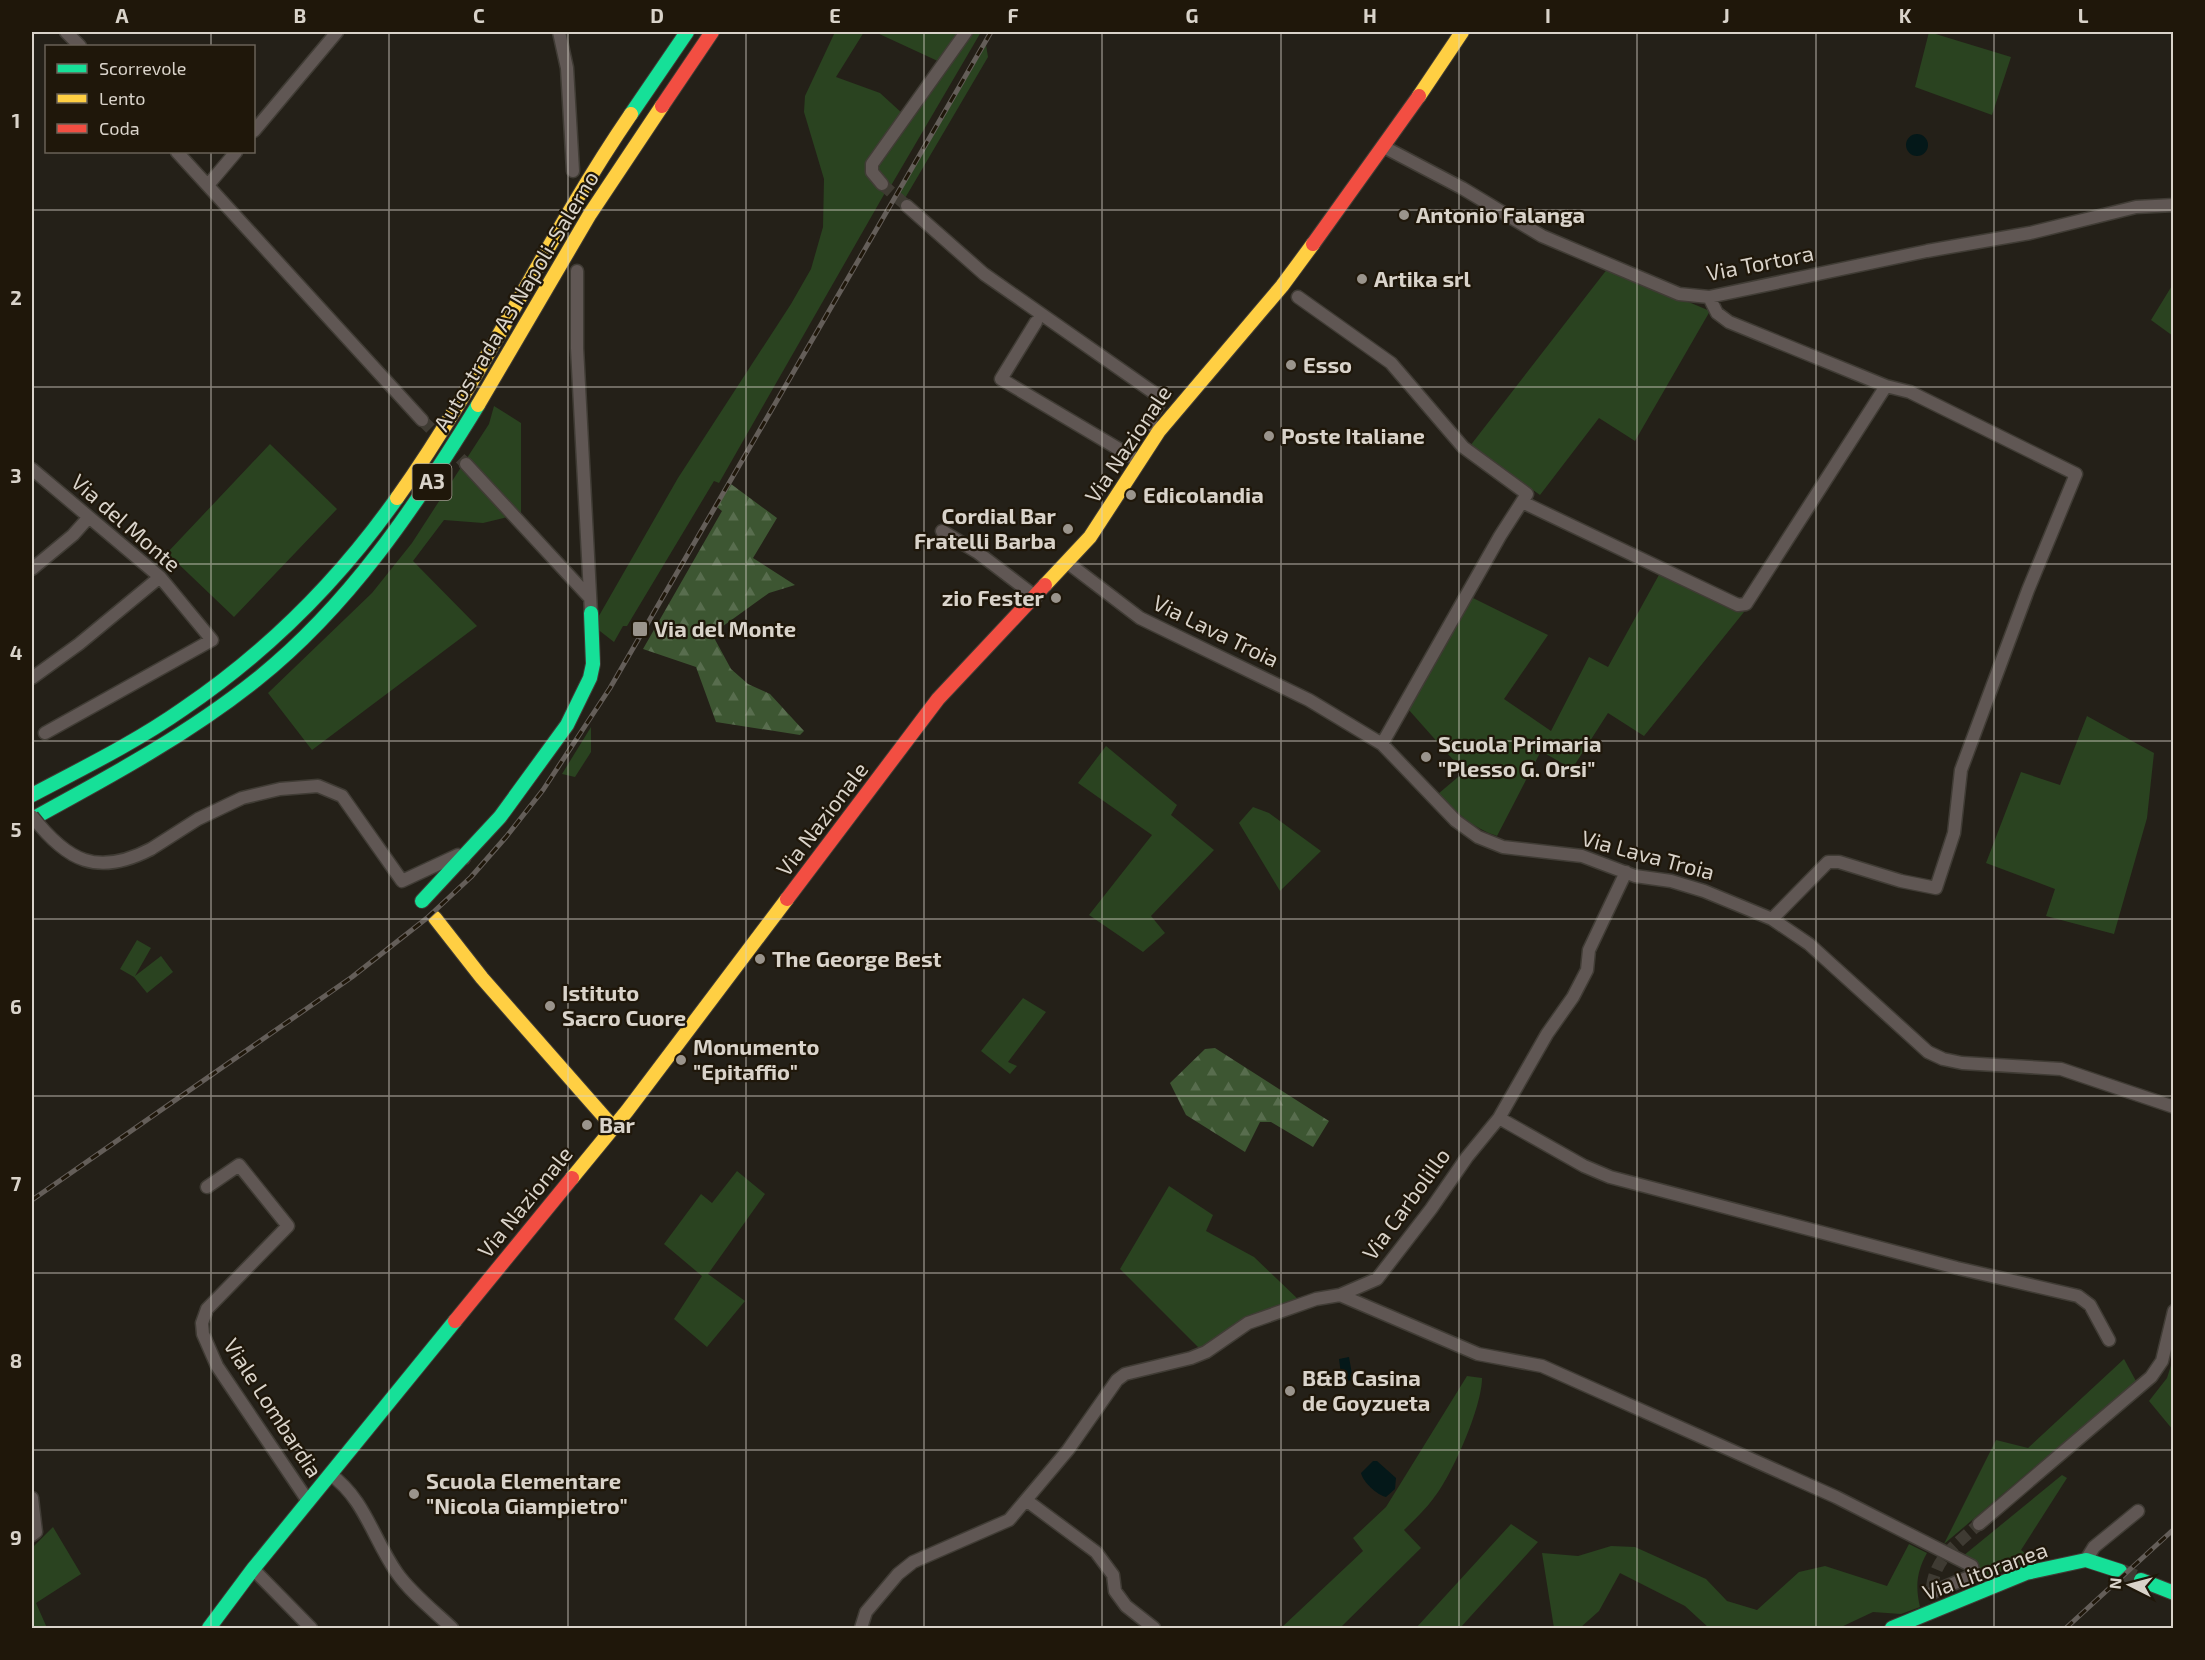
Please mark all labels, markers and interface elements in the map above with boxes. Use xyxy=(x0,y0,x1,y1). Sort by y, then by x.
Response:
text: A xyxy=(115,3,129,27)
text: B xyxy=(294,3,306,27)
text: C xyxy=(473,3,485,27)
text: D xyxy=(650,3,664,27)
text: E xyxy=(829,3,841,27)
text: F xyxy=(1007,3,1019,27)
text: G xyxy=(1186,3,1198,27)
text: H xyxy=(1363,3,1377,27)
text: I xyxy=(1545,3,1551,27)
text: J xyxy=(1722,3,1730,27)
text: K xyxy=(1899,3,1912,27)
text: L xyxy=(2078,3,2089,27)
legend xyxy=(45,45,255,153)
text: Scorrevole xyxy=(99,57,186,79)
text: Lento xyxy=(99,87,145,109)
text: 1 xyxy=(12,108,20,132)
text: Coda xyxy=(99,117,140,139)
street label: Autostrada A3 Napoli-Salerno xyxy=(427,166,603,435)
place label: Antonio Falanga xyxy=(1416,201,1585,227)
marker: Antonio Falanga xyxy=(1397,208,1411,222)
street label: Via Tortora xyxy=(1704,239,1816,285)
place label: Artika srl xyxy=(1374,265,1472,291)
marker: Artika srl xyxy=(1355,272,1369,286)
text: 2 xyxy=(10,285,22,309)
place label: Esso xyxy=(1303,351,1352,377)
marker: Esso xyxy=(1284,358,1298,372)
street label: Via Nazionale xyxy=(1078,380,1176,507)
place label: Poste Italiane xyxy=(1281,422,1425,448)
marker: Poste Italiane xyxy=(1262,429,1276,443)
text: 3 xyxy=(10,463,22,487)
road number: A3 xyxy=(412,464,452,500)
street label: Via del Monte xyxy=(67,468,186,577)
place label: Edicolandia xyxy=(1143,481,1264,507)
marker: Edicolandia xyxy=(1124,488,1138,502)
place label: Cordial Bar Fratelli Barba xyxy=(914,502,1057,553)
marker: Cordial Bar Fratelli Barba xyxy=(1061,522,1075,536)
place label: zio Fester xyxy=(942,584,1045,610)
street label: Via Lava Troia xyxy=(1149,588,1284,672)
marker: zio Fester xyxy=(1049,591,1063,605)
place label: Via del Monte xyxy=(654,615,796,641)
marker: Via del Monte xyxy=(631,620,649,638)
text: 4 xyxy=(10,640,23,664)
place label: Scuola Primaria "Plesso G. Orsi" xyxy=(1438,730,1602,781)
marker: Scuola Primaria "Plesso G. Orsi" xyxy=(1419,750,1433,764)
street label: Via Nazionale xyxy=(770,756,872,880)
text: 5 xyxy=(10,817,22,841)
street label: Via Lava Troia xyxy=(1579,824,1718,884)
place label: The George Best xyxy=(772,945,942,971)
marker: The George Best xyxy=(753,952,767,966)
place label: Istituto Sacro Cuore xyxy=(562,979,686,1030)
text: 6 xyxy=(10,994,22,1018)
marker: Istituto Sacro Cuore xyxy=(543,999,557,1013)
place label: Monumento "Epitaffio" xyxy=(693,1033,819,1084)
marker: Monumento "Epitaffio" xyxy=(674,1053,688,1067)
place label: Bar xyxy=(599,1111,636,1137)
marker: Bar xyxy=(580,1118,594,1132)
street label: Via Nazionale xyxy=(471,1140,577,1262)
street label: Via Carbolillo xyxy=(1356,1142,1454,1264)
text: 7 xyxy=(11,1171,22,1195)
street label: Viale Lombardia xyxy=(219,1333,328,1482)
text: 8 xyxy=(10,1348,22,1372)
place label: B&B Casina de Goyzueta xyxy=(1302,1364,1430,1416)
marker: B&B Casina de Goyzueta xyxy=(1283,1384,1297,1398)
place label: Scuola Elementare "Nicola Giampietro" xyxy=(426,1467,628,1518)
marker: Scuola Elementare "Nicola Giampietro" xyxy=(407,1487,421,1501)
text: 9 xyxy=(10,1525,22,1549)
street label: Via Litoranea xyxy=(1919,1535,2051,1605)
north arrow xyxy=(2100,1555,2160,1615)
text: N xyxy=(2105,1577,2125,1590)

